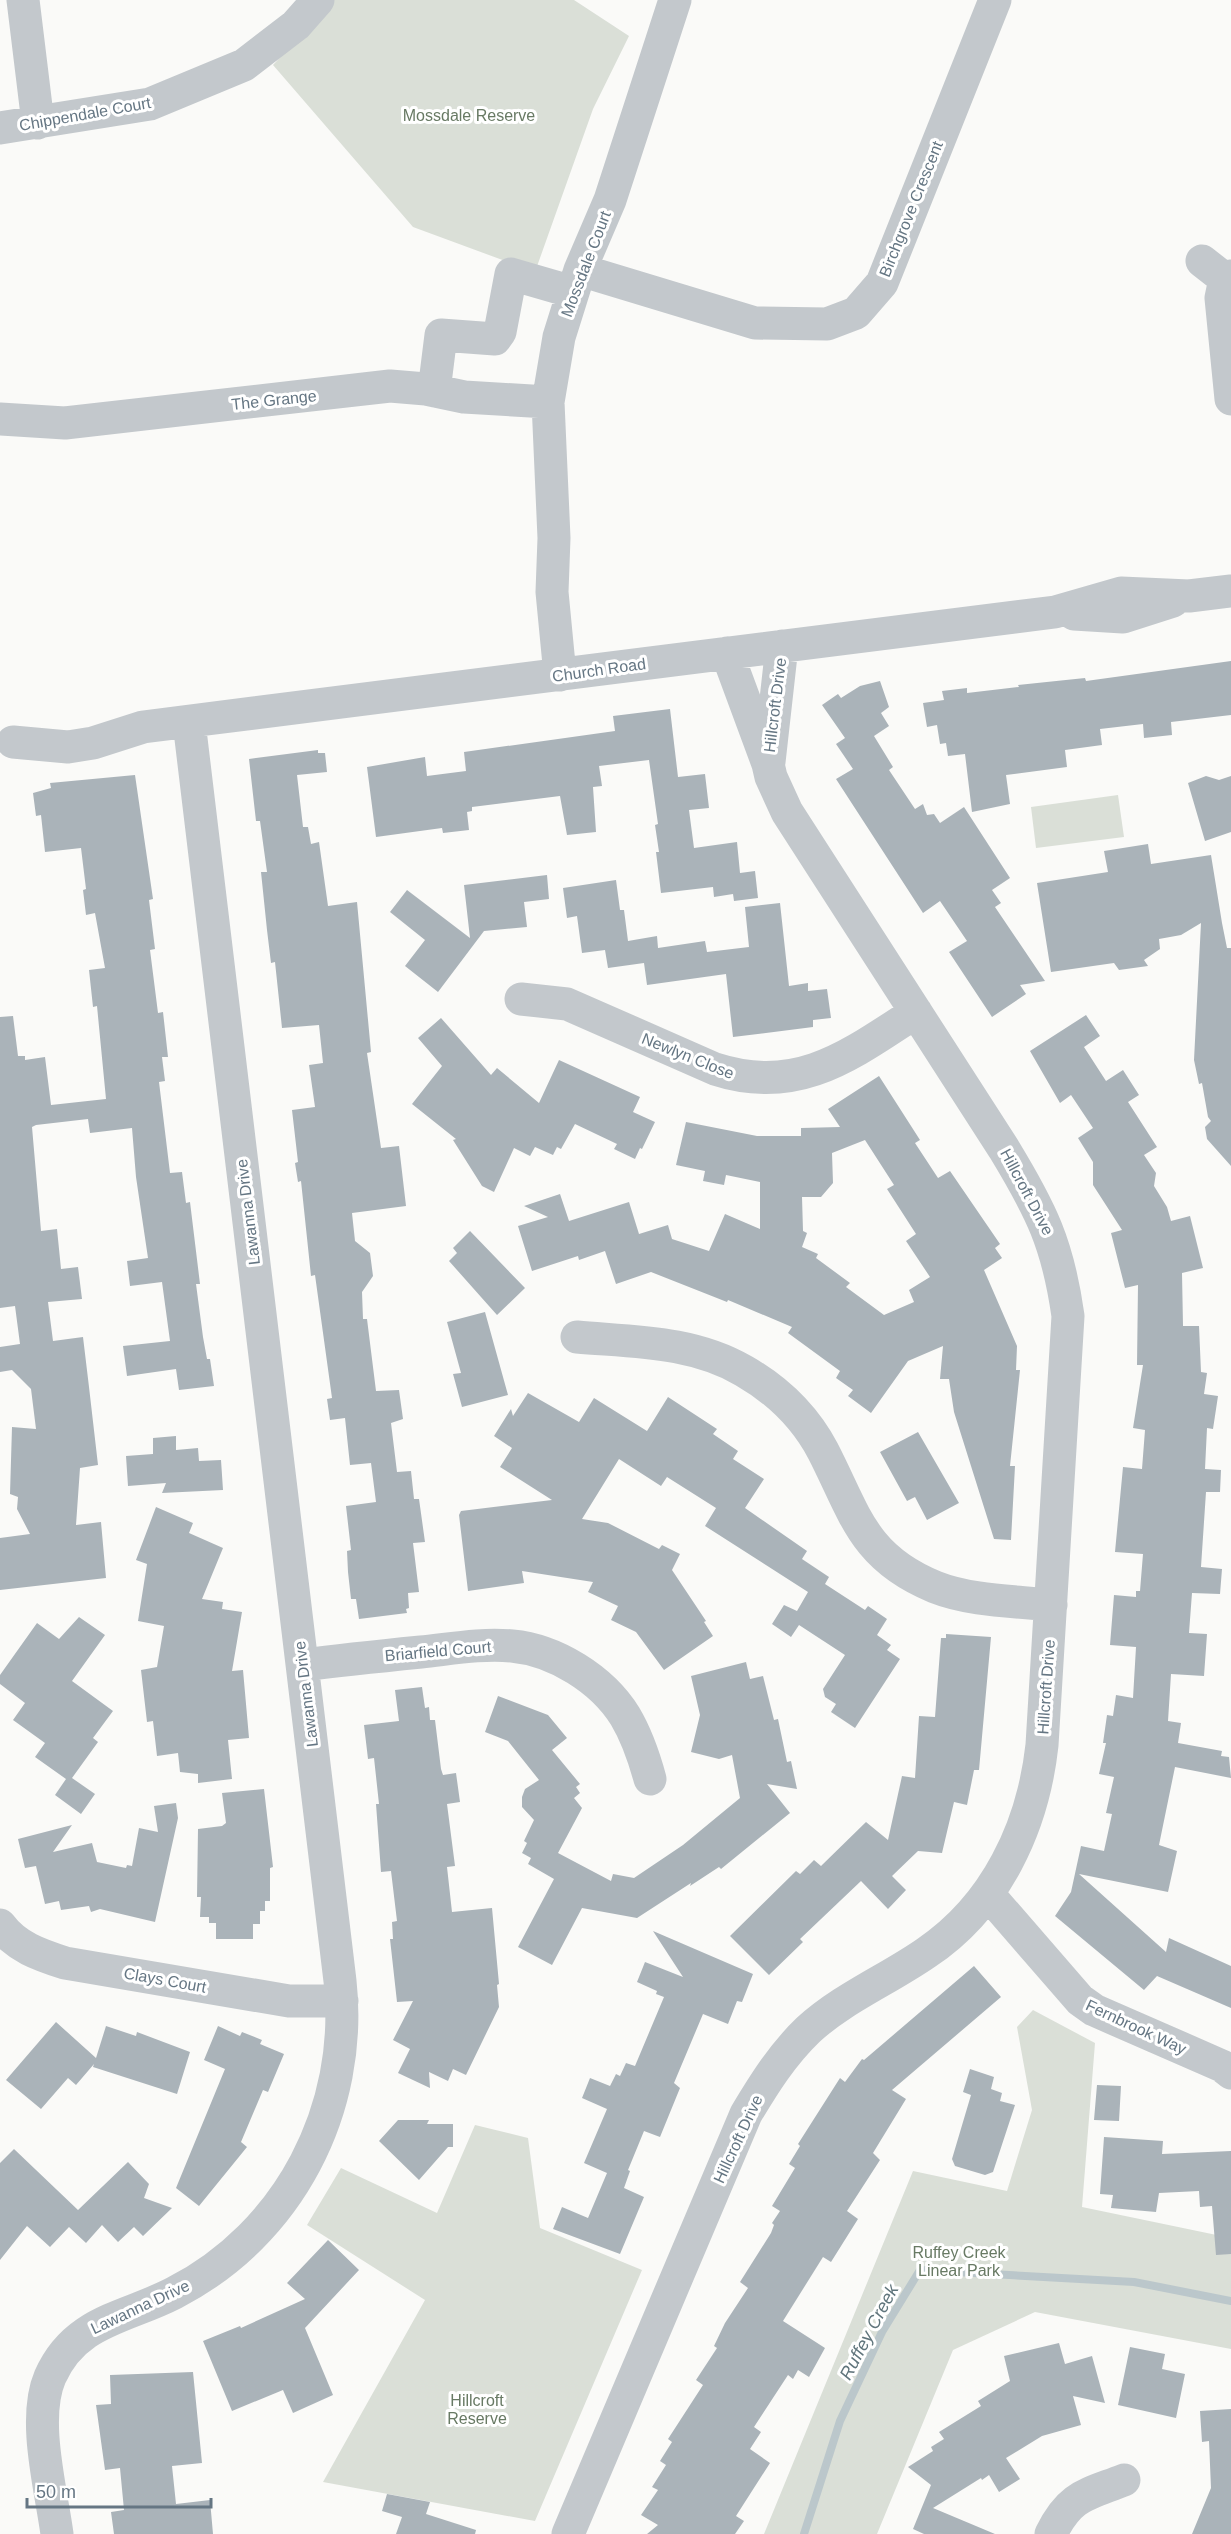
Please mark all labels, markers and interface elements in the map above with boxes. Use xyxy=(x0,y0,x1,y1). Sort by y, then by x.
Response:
street label: Chippendale Court xyxy=(18,94,153,134)
park label: Mossdale Reserve xyxy=(403,107,535,124)
street label: Birchgrove Crescent xyxy=(876,138,946,279)
street label: Mossdale Court xyxy=(558,208,614,319)
street label: The Grange xyxy=(231,387,317,413)
street label: Church Road xyxy=(551,655,647,685)
street label: Hillcroft Drive xyxy=(761,657,789,753)
street label: Newlyn Close xyxy=(639,1030,737,1082)
street label: Hillcroft Drive xyxy=(997,1146,1057,1238)
street label: Lawanna Drive xyxy=(233,1158,263,1266)
street label: Briarfield Court xyxy=(384,1638,492,1664)
street label: Hillcroft Drive xyxy=(1034,1639,1058,1735)
street label: Lawanna Drive xyxy=(291,1640,321,1748)
street label: Clays Court xyxy=(122,1964,208,1996)
street label: Fernbrook Way xyxy=(1083,1996,1189,2058)
street label: Hillcroft Drive xyxy=(710,2092,766,2186)
park label: Ruffey Creek Linear Park xyxy=(912,2244,1007,2279)
street label: Lawanna Drive xyxy=(88,2277,192,2337)
water label: Ruffey Creek xyxy=(836,2280,903,2383)
park label: Hillcroft Reserve xyxy=(447,2392,507,2427)
scale bar xyxy=(27,2471,212,2509)
text: 50 m xyxy=(36,2482,76,2502)

